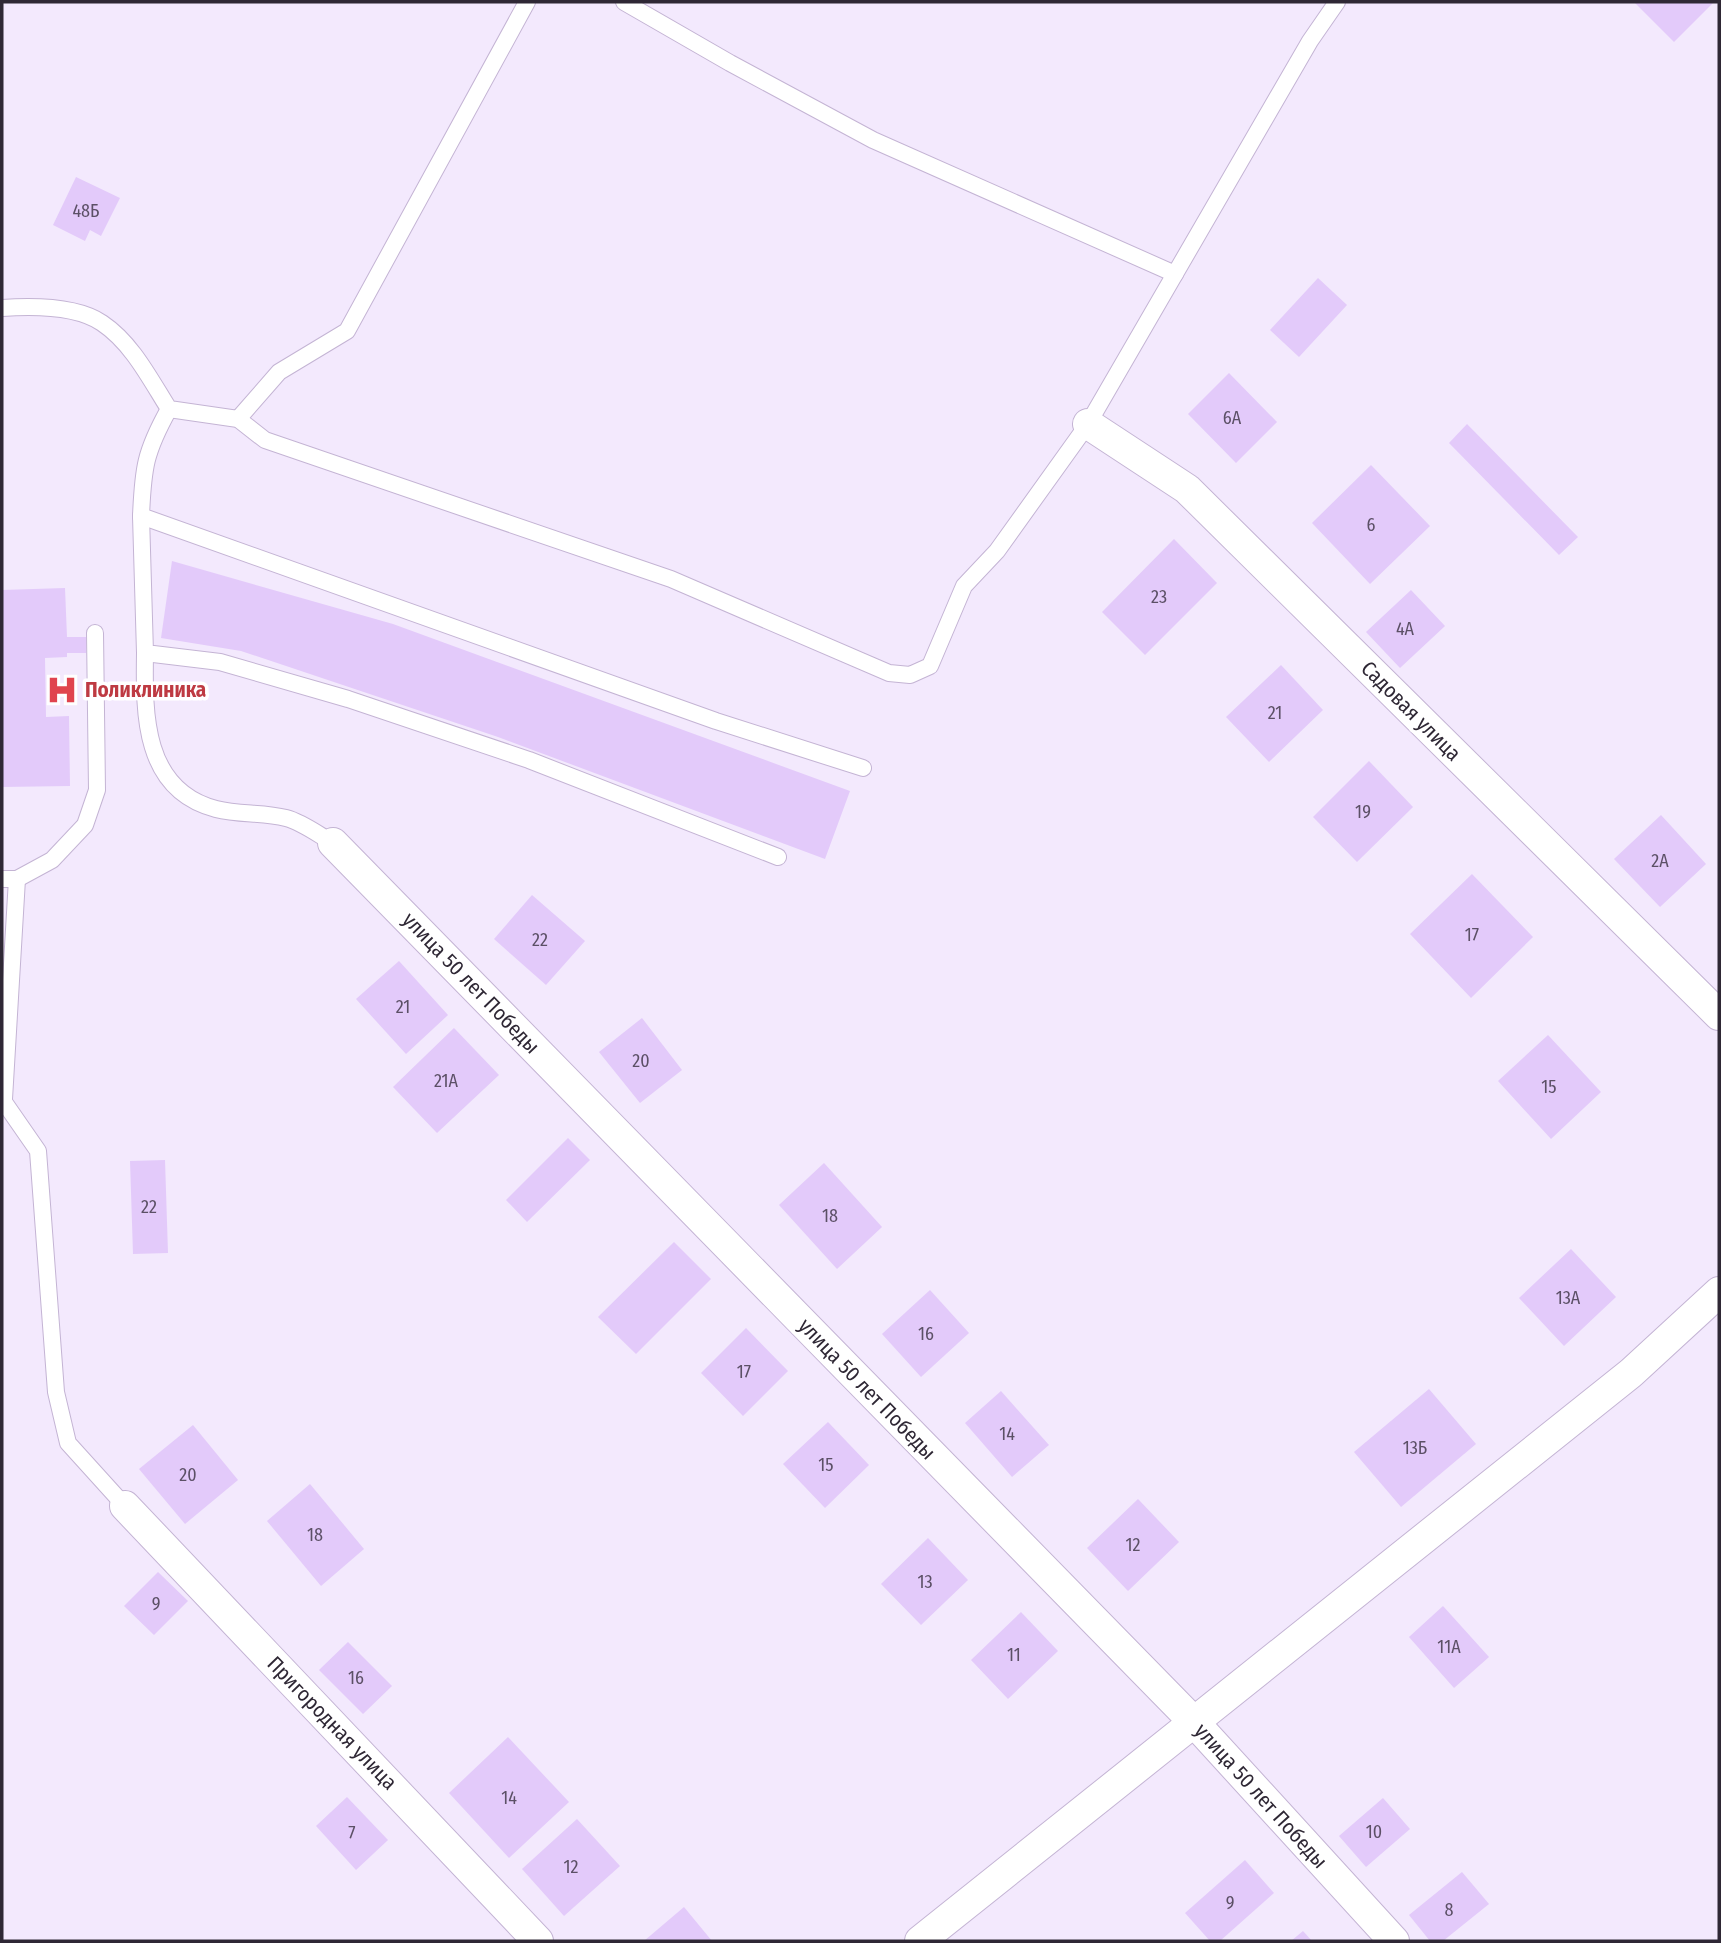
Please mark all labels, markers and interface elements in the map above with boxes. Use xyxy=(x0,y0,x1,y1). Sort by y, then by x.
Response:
house number: 48Б xyxy=(72,200,100,222)
house number: 6А xyxy=(1223,407,1242,429)
house number: 6 xyxy=(1367,514,1376,536)
house number: 23 xyxy=(1151,586,1167,608)
house number: 4А xyxy=(1396,618,1415,640)
street label: Садовая улица xyxy=(1356,656,1466,766)
hospital icon: Поликлиника xyxy=(45,673,79,707)
place label: Поликлиника xyxy=(85,677,206,703)
house number: 21 xyxy=(1268,702,1282,724)
house number: 19 xyxy=(1355,801,1371,823)
house number: 2А xyxy=(1651,850,1669,872)
street label: улица 50 лет Победы xyxy=(397,907,545,1059)
house number: 17 xyxy=(1465,924,1479,946)
house number: 22 xyxy=(532,929,548,951)
house number: 21 xyxy=(396,996,410,1018)
house number: 20 xyxy=(632,1050,650,1072)
house number: 21А xyxy=(434,1070,459,1092)
house number: 15 xyxy=(1541,1076,1557,1098)
house number: 22 xyxy=(141,1196,157,1218)
house number: 18 xyxy=(822,1205,838,1227)
house number: 13А xyxy=(1556,1287,1581,1309)
street label: улица 50 лет Победы xyxy=(793,1313,941,1465)
house number: 16 xyxy=(918,1323,934,1345)
house number: 17 xyxy=(737,1361,751,1383)
house number: 14 xyxy=(999,1423,1015,1445)
house number: 13Б xyxy=(1403,1437,1427,1459)
house number: 15 xyxy=(818,1454,834,1476)
house number: 20 xyxy=(179,1464,197,1486)
house number: 18 xyxy=(307,1524,323,1546)
house number: 12 xyxy=(1126,1534,1141,1556)
house number: 13 xyxy=(917,1571,933,1593)
house number: 9 xyxy=(152,1593,160,1615)
house number: 11А xyxy=(1437,1636,1461,1658)
house number: 11 xyxy=(1007,1644,1021,1666)
street label: Пригородная улица xyxy=(262,1651,402,1795)
house number: 16 xyxy=(348,1667,364,1689)
street label: улица 50 лет Победы xyxy=(1189,1718,1333,1874)
house number: 14 xyxy=(501,1787,517,1809)
house number: 10 xyxy=(1366,1821,1382,1843)
house number: 7 xyxy=(348,1822,356,1844)
house number: 12 xyxy=(564,1856,579,1878)
house number: 9 xyxy=(1226,1892,1234,1914)
house number: 8 xyxy=(1445,1899,1454,1921)

